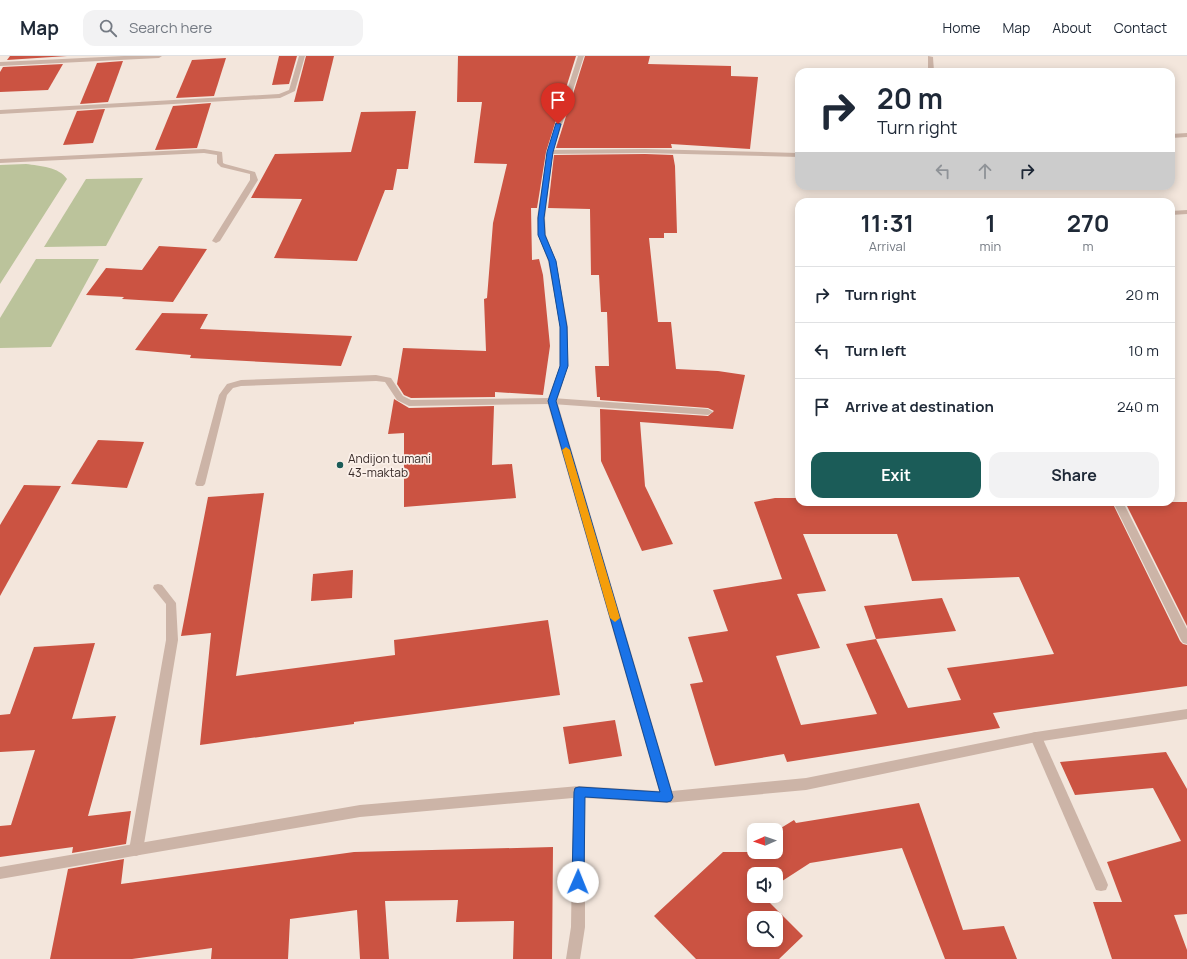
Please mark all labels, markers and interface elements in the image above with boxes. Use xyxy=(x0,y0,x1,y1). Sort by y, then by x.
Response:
search box xyxy=(83,10,363,46)
text: Map xyxy=(20,15,59,41)
icon: search xyxy=(97,17,119,39)
text: Search here xyxy=(129,17,212,38)
text: Home xyxy=(943,18,980,37)
text: Map xyxy=(1002,18,1030,37)
text: About xyxy=(1052,18,1092,37)
text: Contact xyxy=(1114,18,1167,37)
text: 20 m xyxy=(877,79,943,117)
pin xyxy=(541,83,575,124)
icon: right xyxy=(811,84,863,136)
icon: arrive xyxy=(547,89,569,111)
text: Turn right xyxy=(877,115,958,139)
icon: left xyxy=(932,160,954,182)
icon: ahead xyxy=(974,160,996,182)
icon: right xyxy=(1016,160,1038,182)
text: 11:31 xyxy=(860,206,914,239)
text: 1 xyxy=(985,206,996,239)
text: 270 xyxy=(1067,206,1110,239)
text: Arrival xyxy=(869,237,906,255)
text: min xyxy=(980,237,1001,255)
text: m xyxy=(1083,237,1094,255)
icon: right xyxy=(811,284,833,306)
text: Turn right xyxy=(845,284,916,305)
text: 20 m xyxy=(1126,284,1159,305)
icon: left xyxy=(811,340,833,362)
text: Turn left xyxy=(845,340,907,361)
text: 10 m xyxy=(1128,340,1159,361)
icon: arrive xyxy=(811,396,833,418)
text: Arrive at destination xyxy=(845,396,994,417)
text: 240 m xyxy=(1117,396,1159,417)
place label: Andijon tumani 43-maktab xyxy=(348,450,431,481)
button: Exit xyxy=(811,452,981,498)
button: Share xyxy=(989,452,1159,498)
marker: Andijon tumani 43-maktab xyxy=(335,460,345,470)
north arrow xyxy=(747,823,783,859)
map controls xyxy=(747,823,783,947)
position arrow xyxy=(557,861,599,903)
button: sound xyxy=(747,867,783,903)
button: search xyxy=(747,911,783,947)

